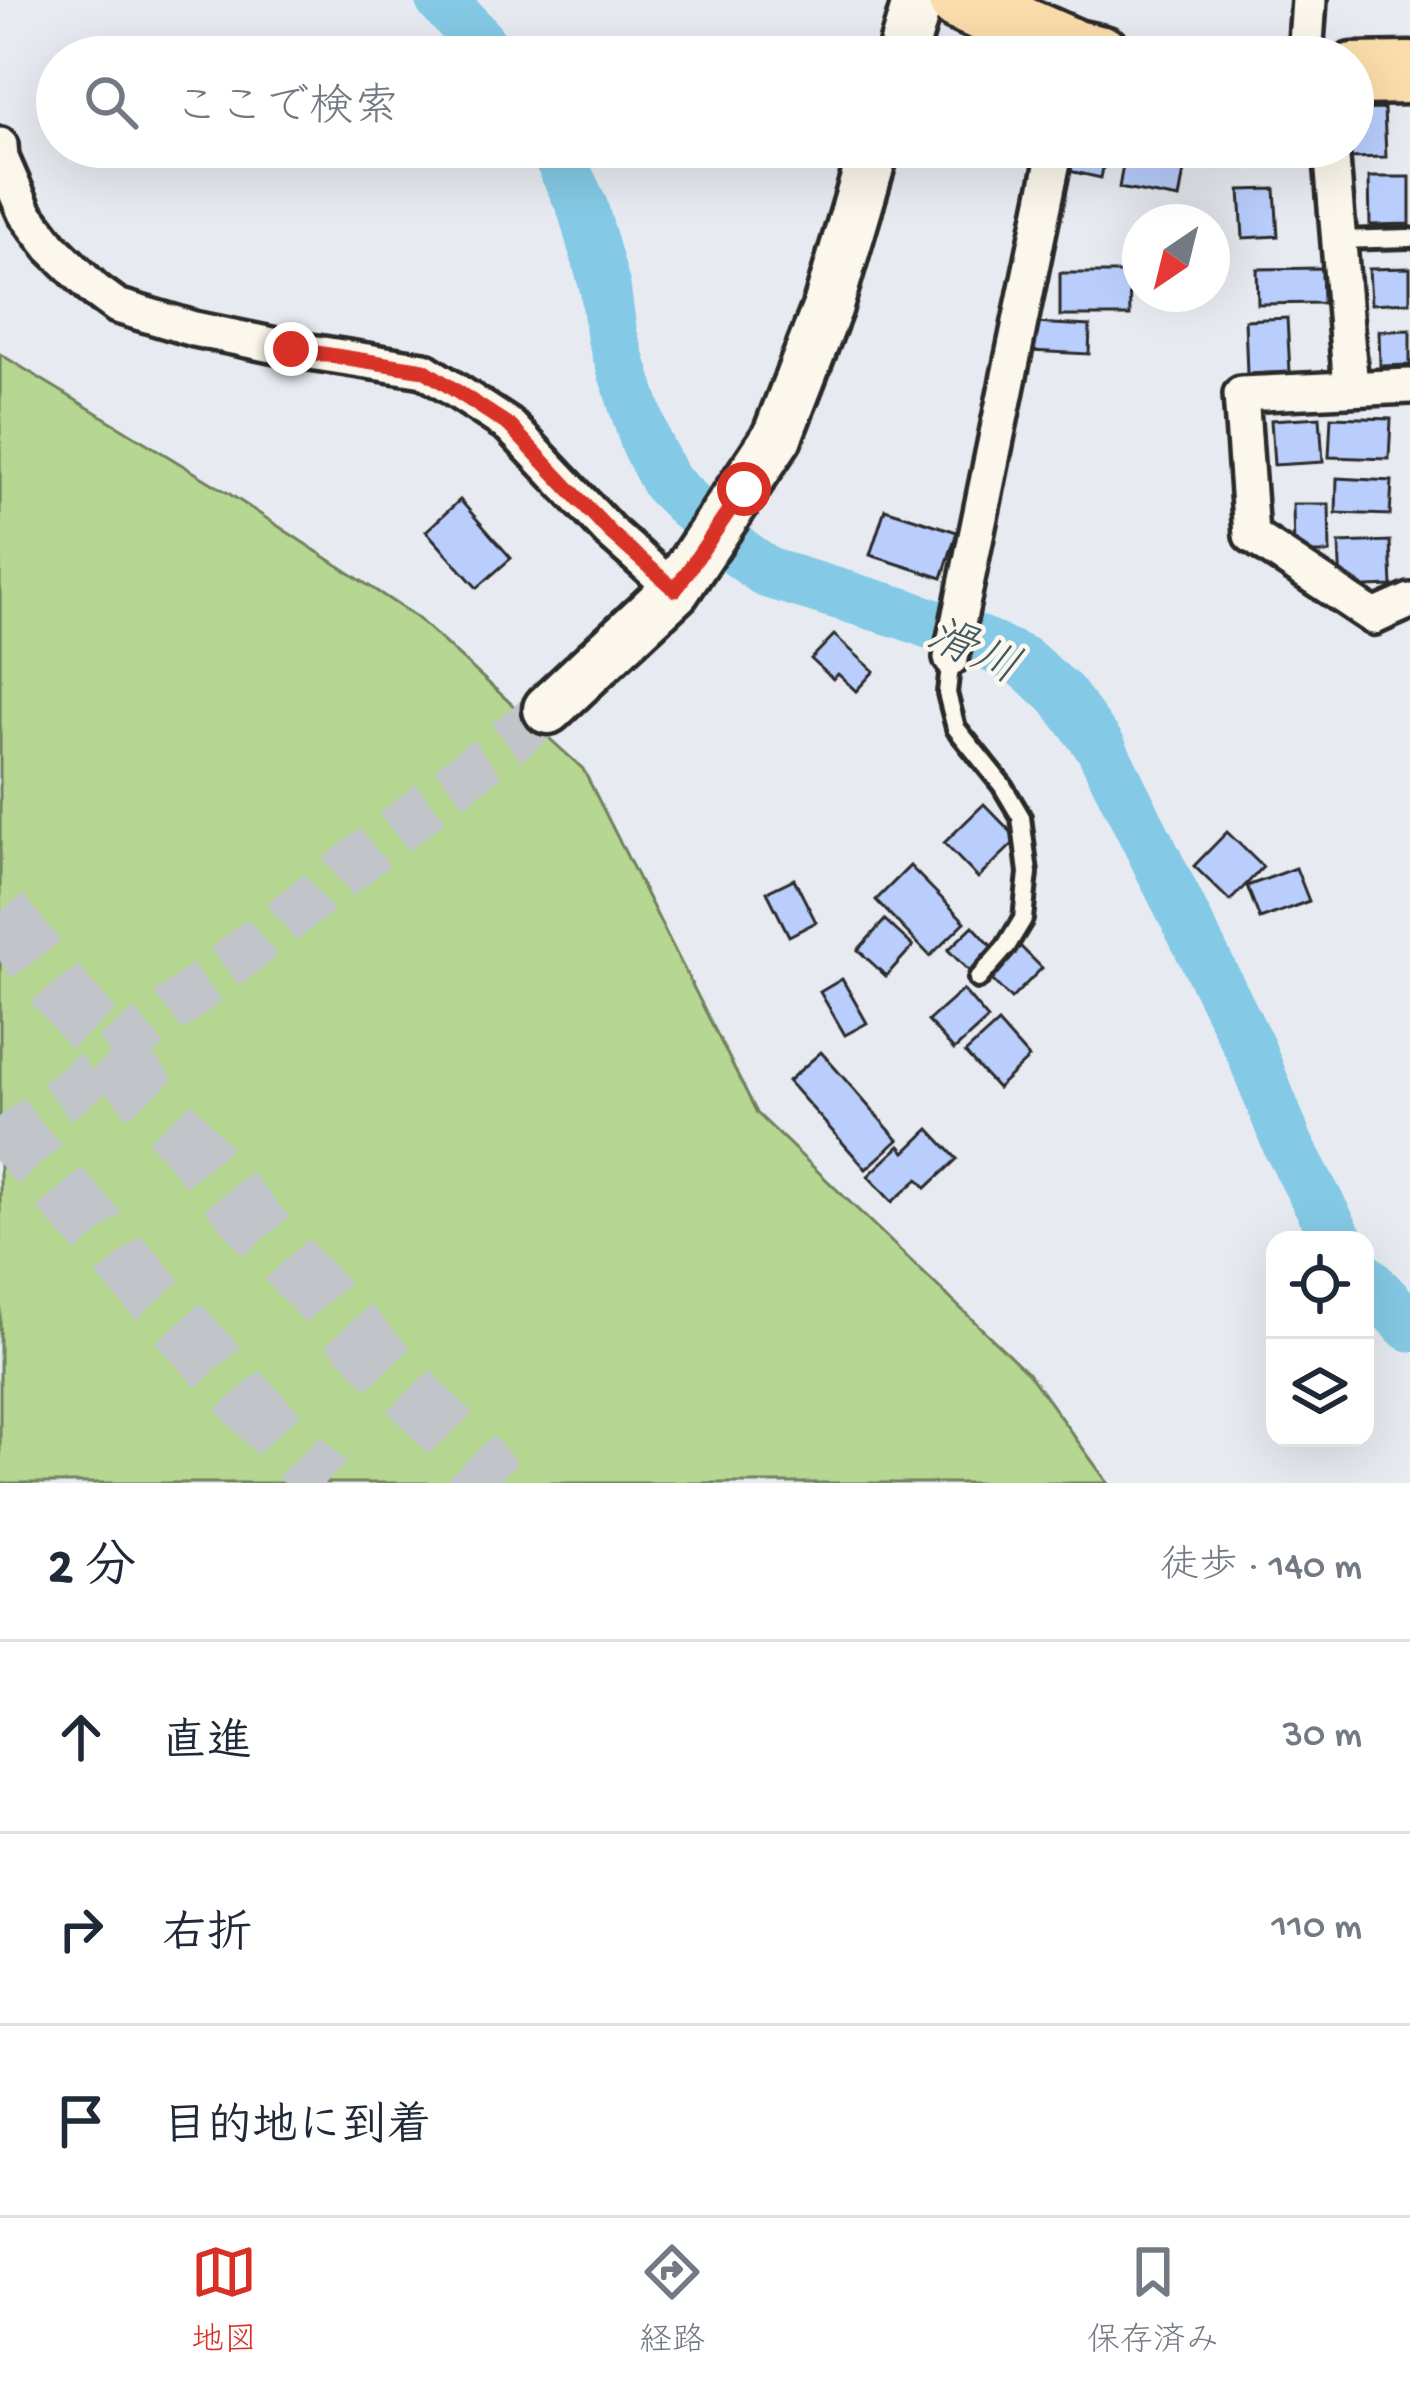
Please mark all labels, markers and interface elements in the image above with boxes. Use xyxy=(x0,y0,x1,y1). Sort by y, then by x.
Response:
search box xyxy=(36,36,1374,168)
icon: search xyxy=(78,69,144,135)
text: ここで検索 xyxy=(174,84,399,137)
north arrow xyxy=(1122,204,1230,312)
route end xyxy=(264,322,318,376)
route start xyxy=(717,462,771,516)
water label: 滑川 xyxy=(916,610,1027,701)
map controls xyxy=(1266,1231,1374,1447)
button: locate xyxy=(1266,1231,1374,1339)
button: layers xyxy=(1266,1339,1374,1447)
text: 2 分 xyxy=(48,1541,136,1601)
text: 徒歩 · 140 m xyxy=(1160,1546,1362,1592)
icon: ahead xyxy=(48,1704,114,1770)
text: 30 m xyxy=(1283,1714,1362,1760)
text: 直進 xyxy=(162,1719,252,1772)
icon: right xyxy=(48,1896,114,1962)
text: 110 m xyxy=(1271,1906,1362,1952)
text: 右折 xyxy=(162,1911,252,1964)
icon: arrive xyxy=(48,2088,114,2154)
text: 目的地に到着 xyxy=(162,2103,432,2156)
tab: 地図 xyxy=(191,2239,257,2362)
tab: 経路 xyxy=(639,2239,705,2362)
tab: 保存済み xyxy=(1087,2239,1219,2362)

